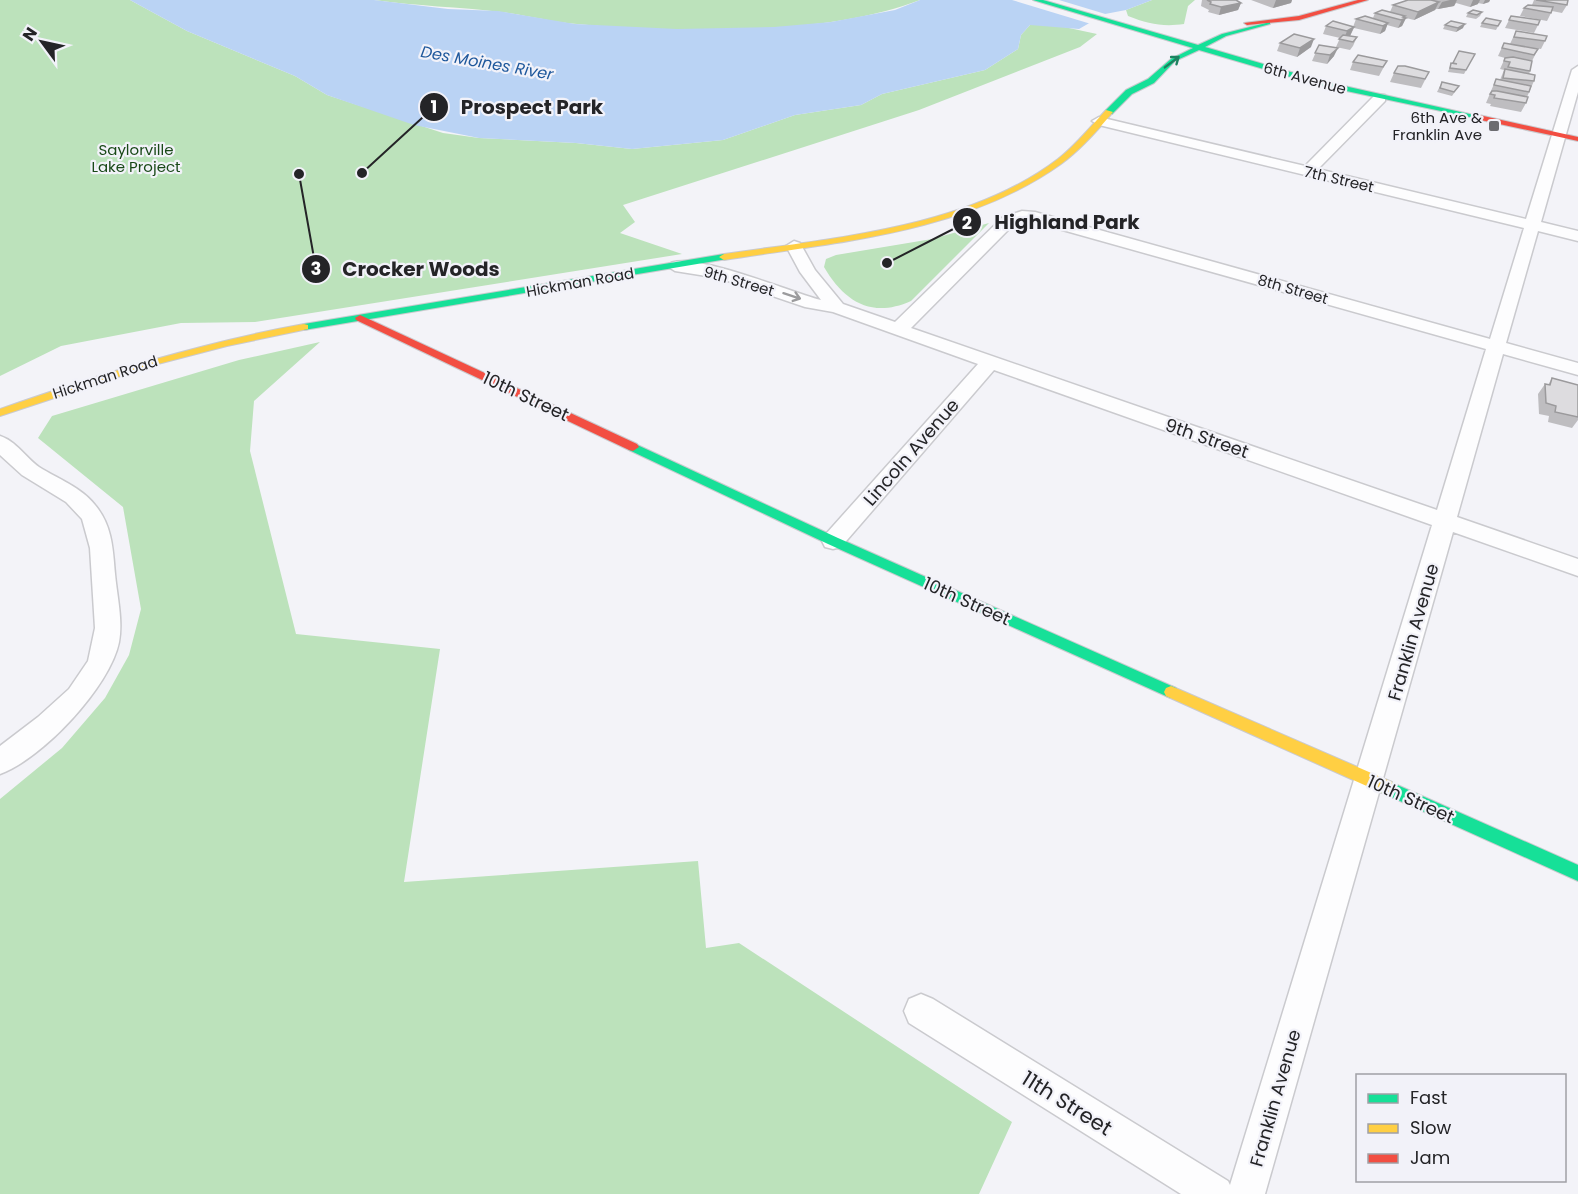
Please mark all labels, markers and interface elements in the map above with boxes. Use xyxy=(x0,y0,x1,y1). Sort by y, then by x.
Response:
north arrow xyxy=(12,12,72,72)
text: N xyxy=(17,23,43,45)
water label: Des Moines River xyxy=(419,40,556,86)
one-way arrow xyxy=(1164,56,1180,69)
street label: 6th Avenue xyxy=(1261,57,1349,99)
callout: Prospect Park xyxy=(419,88,615,126)
text: Prospect Park xyxy=(461,93,604,121)
text: 1 xyxy=(431,94,437,119)
place label: 6th Ave & Franklin Ave xyxy=(1393,107,1482,145)
marker: 6th Ave & Franklin Ave xyxy=(1487,119,1501,133)
park label: Saylorville Lake Project xyxy=(91,139,181,177)
street label: 7th Street xyxy=(1302,161,1376,197)
callout: Highland Park xyxy=(952,203,1151,241)
text: Highland Park xyxy=(994,208,1140,236)
text: 2 xyxy=(962,210,972,235)
callout: Crocker Woods xyxy=(301,250,512,288)
text: Crocker Woods xyxy=(342,255,500,283)
text: 3 xyxy=(311,256,321,281)
street label: 9th Street xyxy=(701,261,777,301)
street label: Hickman Road xyxy=(524,262,636,302)
street label: 8th Street xyxy=(1255,269,1331,309)
one-way arrow xyxy=(782,292,801,303)
street label: Hickman Road xyxy=(50,350,160,404)
street label: 10th Street xyxy=(479,365,573,427)
street label: Lincoln Avenue xyxy=(857,393,965,511)
street label: 9th Street xyxy=(1162,412,1252,464)
street label: Franklin Avenue xyxy=(1381,561,1445,703)
street label: 10th Street xyxy=(920,571,1014,631)
street label: 10th Street xyxy=(1364,769,1458,829)
street label: Franklin Avenue xyxy=(1243,1027,1307,1169)
street label: 11th Street xyxy=(1016,1064,1118,1142)
legend xyxy=(1356,1074,1566,1182)
text: Fast xyxy=(1410,1085,1447,1110)
text: Slow xyxy=(1410,1115,1452,1140)
text: Jam xyxy=(1410,1145,1450,1170)

